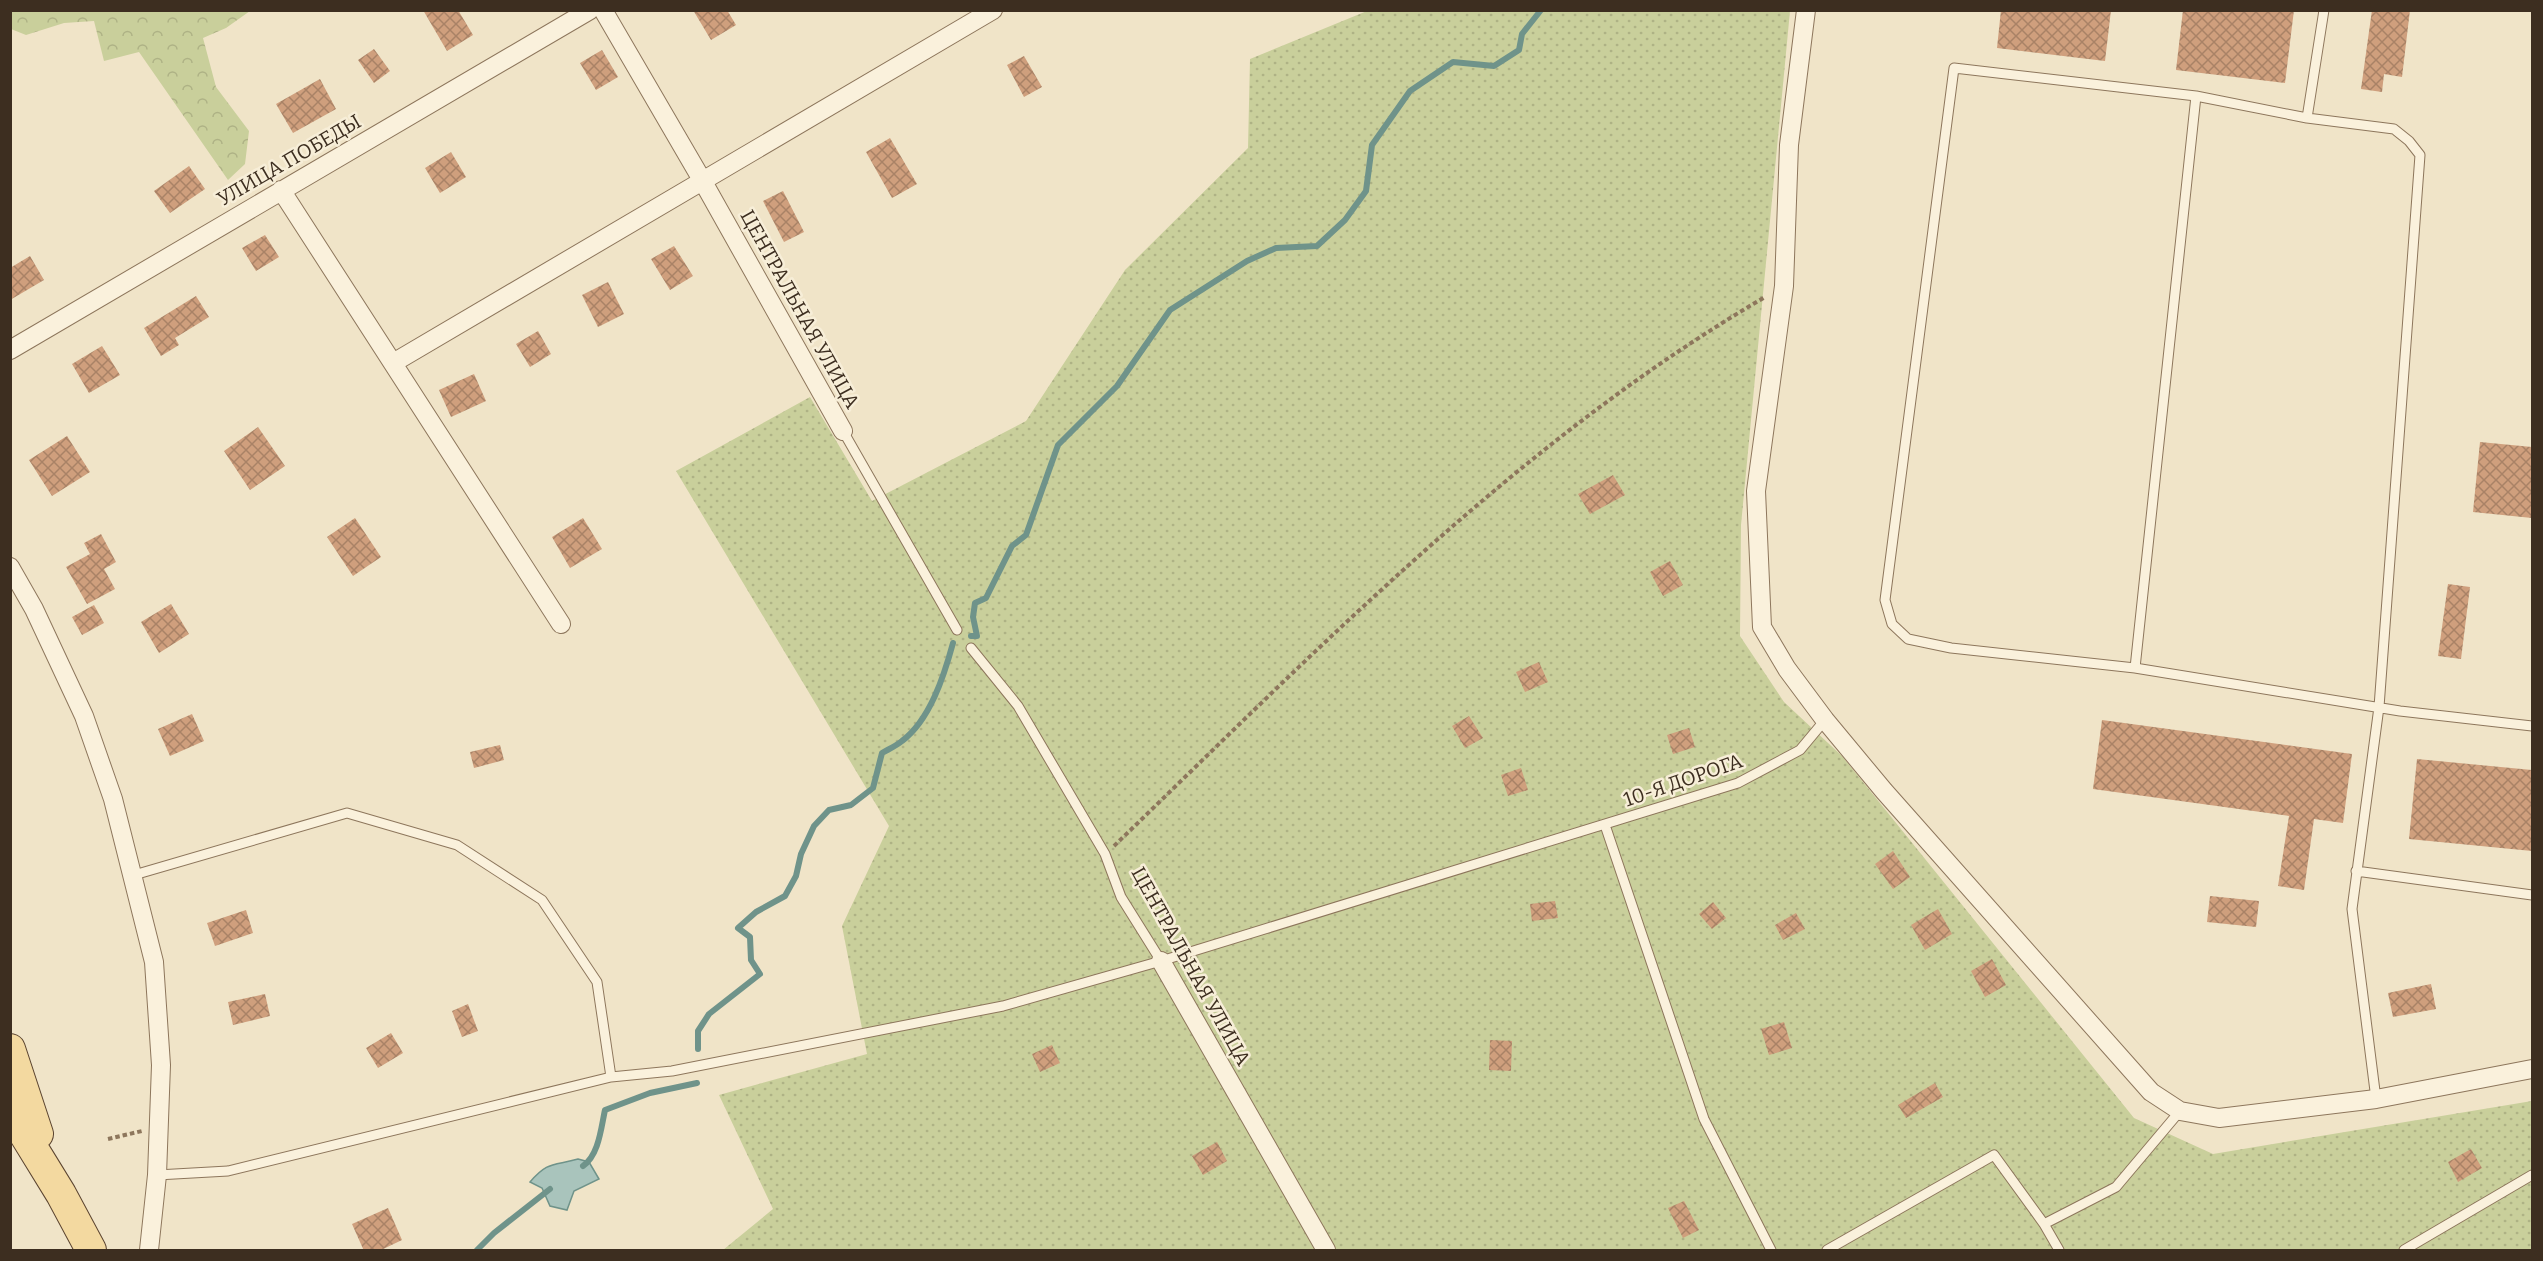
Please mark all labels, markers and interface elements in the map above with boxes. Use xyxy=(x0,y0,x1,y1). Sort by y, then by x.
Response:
street label: УЛИЦА ПОБЕДЫ xyxy=(213,109,365,211)
street label: ЦЕНТРАЛЬНАЯ УЛИЦА xyxy=(735,206,865,413)
street label: 10-Я ДОРОГА xyxy=(1620,748,1746,812)
street label: ЦЕНТРАЛЬНАЯ УЛИЦА xyxy=(1126,863,1256,1070)

